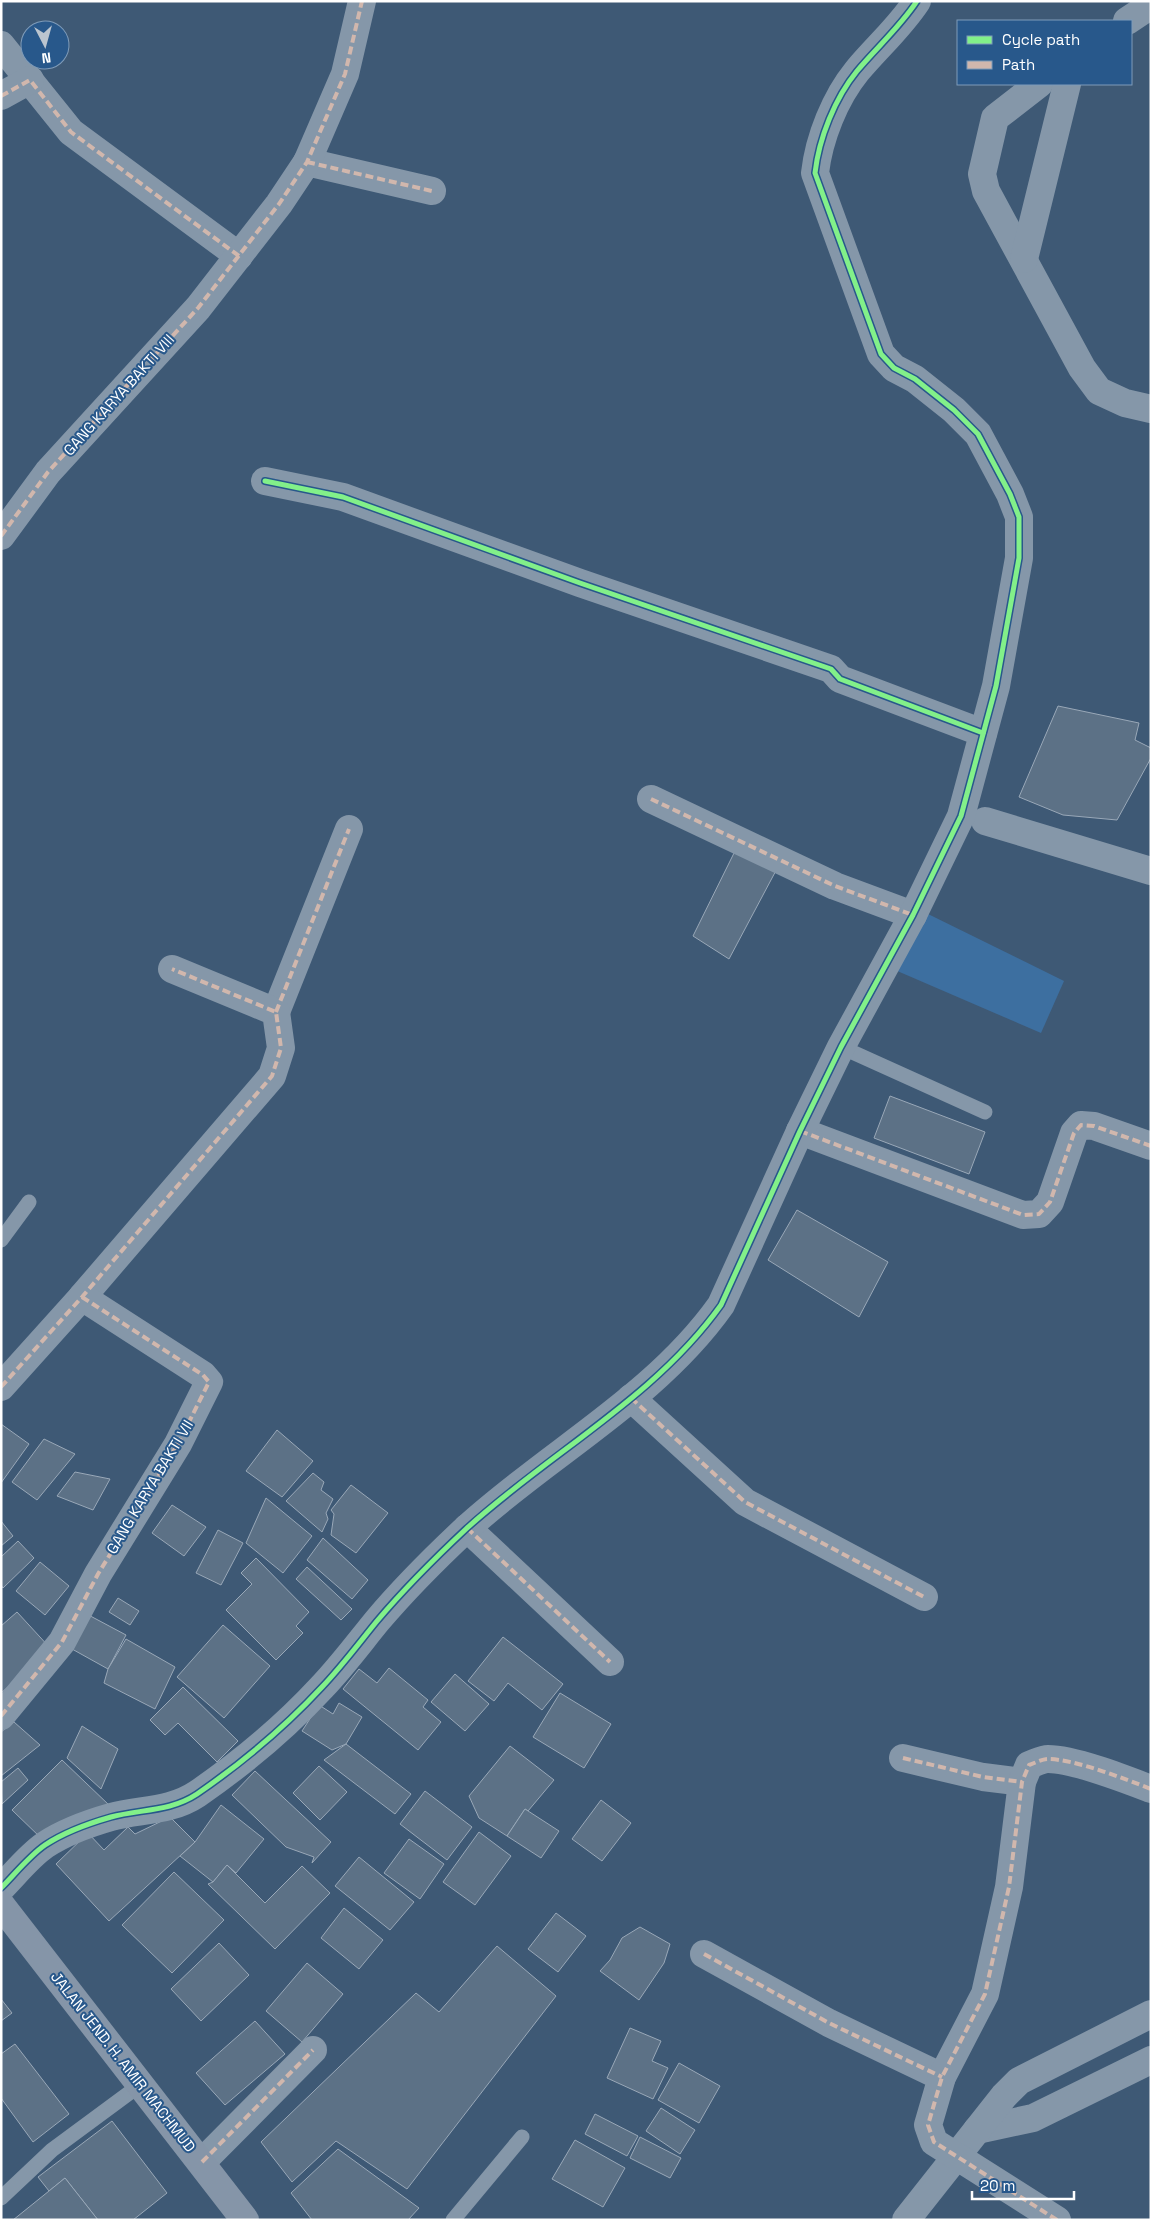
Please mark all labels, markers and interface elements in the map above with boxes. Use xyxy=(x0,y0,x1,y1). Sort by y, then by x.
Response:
north arrow xyxy=(20,20,70,70)
legend xyxy=(957,20,1132,85)
text: Cycle path xyxy=(1002,30,1080,49)
text: N xyxy=(41,48,52,67)
text: Path xyxy=(1002,55,1035,74)
street label: GANG KARYA BAKTI VIII xyxy=(59,330,178,459)
street label: GANG KARYA BAKTI VII xyxy=(102,1416,197,1557)
street label: JALAN JEND. H. AMIR MACHMUD xyxy=(47,1967,200,2156)
scale bar xyxy=(972,2168,1074,2200)
text: 20 m xyxy=(980,2176,1015,2195)

